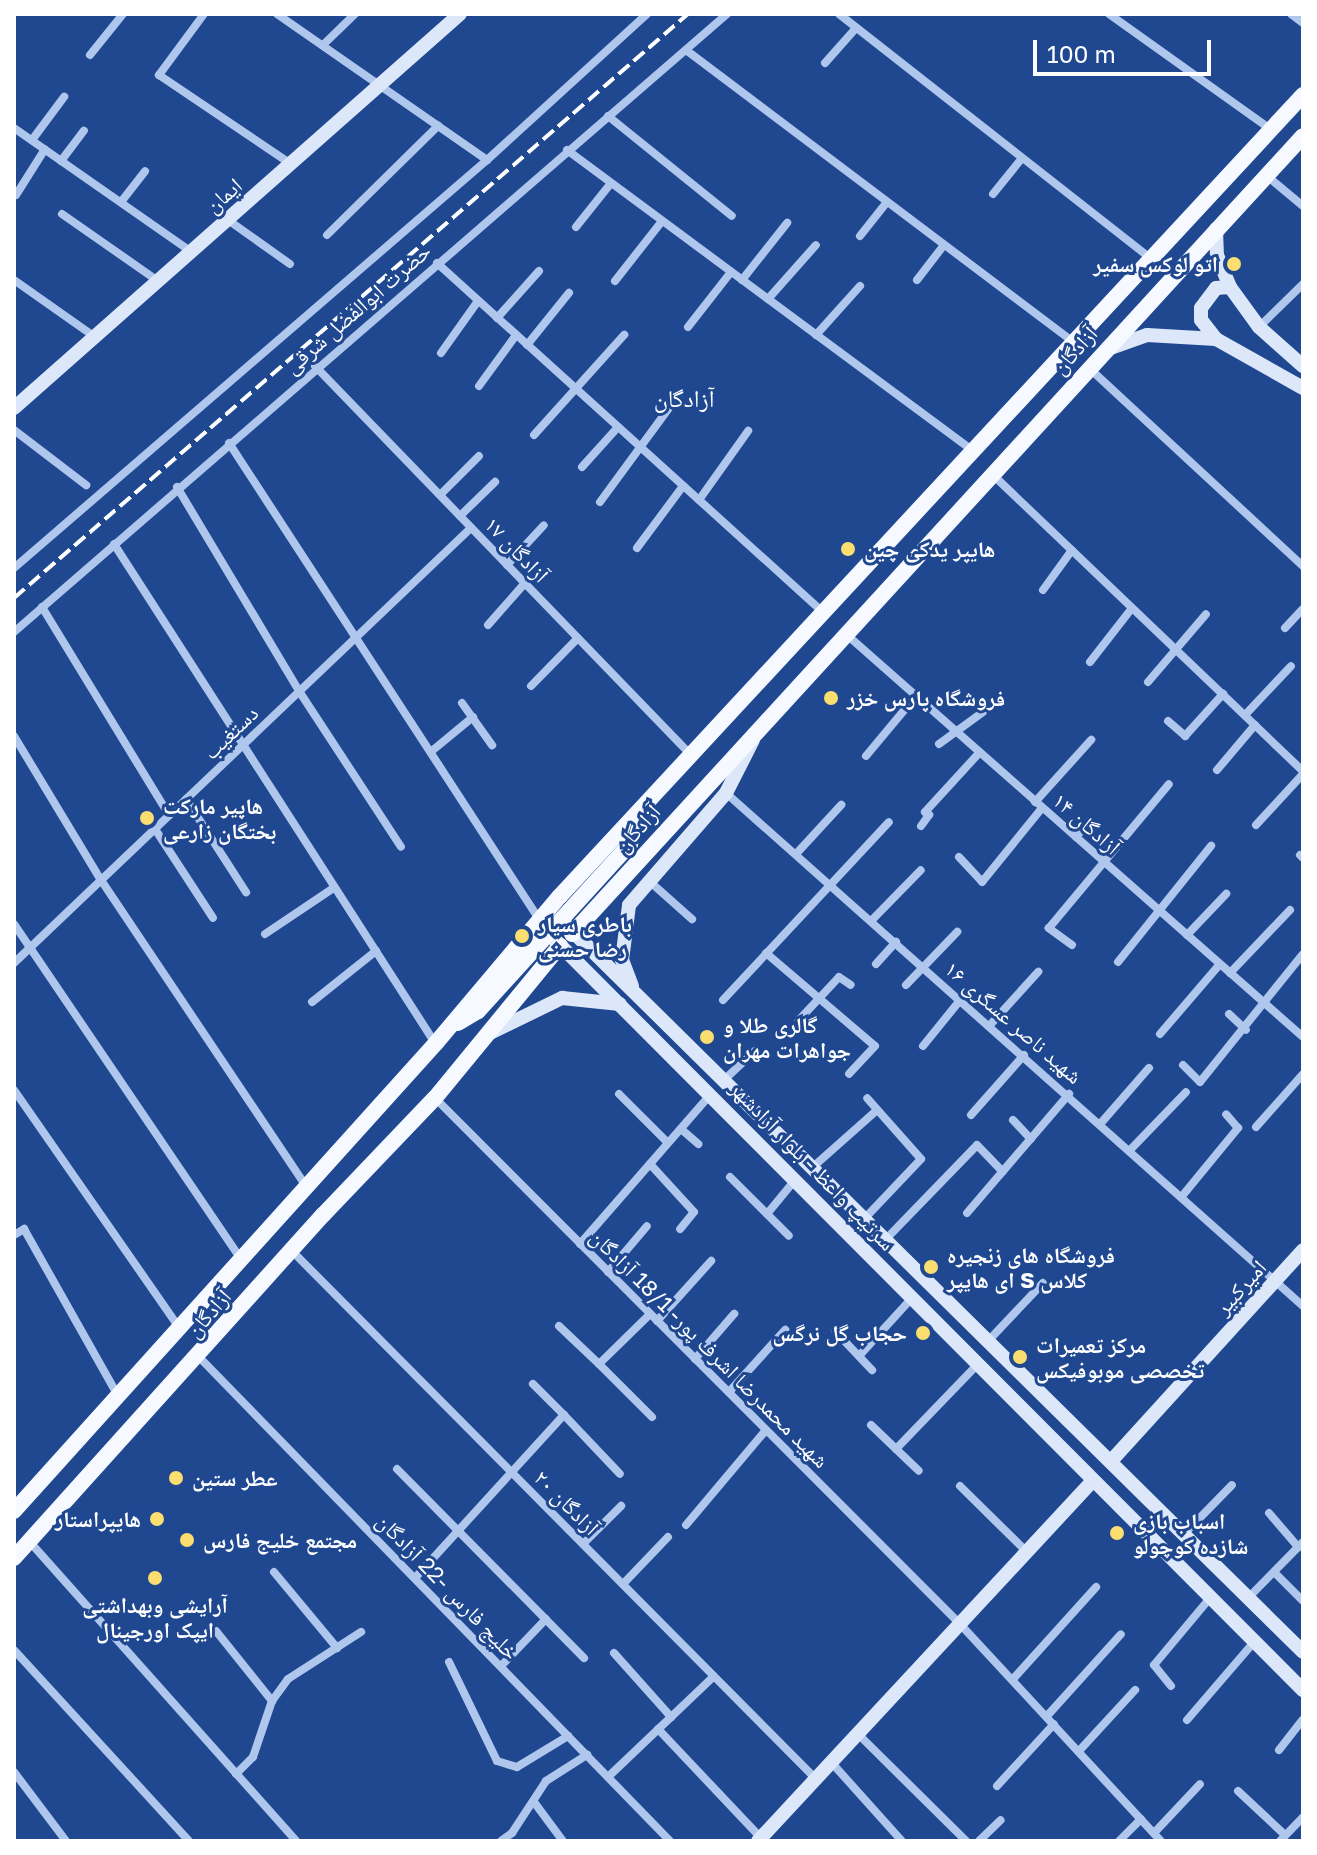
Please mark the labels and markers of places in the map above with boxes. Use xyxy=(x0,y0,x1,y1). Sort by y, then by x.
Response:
place label: اتو لوکس سفیر xyxy=(1093,251,1218,277)
marker: اتو لوکس سفیر xyxy=(1225,255,1243,273)
place label: هایپر یدکی چین xyxy=(864,536,995,562)
marker: هایپر یدکی چین xyxy=(839,540,857,558)
place label: فروشگاه پارس خزر xyxy=(847,685,1005,711)
marker: فروشگاه پارس خزر xyxy=(822,689,840,707)
place label: هاپیر مارکت بختگان زارعی xyxy=(163,792,276,844)
marker: هاپیر مارکت بختگان زارعی xyxy=(138,809,156,827)
place label: باطری سیار رضا حسنی xyxy=(538,910,632,962)
marker: باطری سیار رضا حسنی xyxy=(513,927,531,945)
place label: گالری طلا و جواهرات مهران xyxy=(723,1011,851,1062)
marker: گالری طلا و جواهرات مهران xyxy=(698,1028,716,1046)
place label: فروشگاه های زنجیره ای هایپر S کلاس xyxy=(947,1241,1115,1292)
marker: فروشگاه های زنجیره ای هایپر S کلاس xyxy=(922,1258,940,1276)
place label: حجاب گل نرگس xyxy=(773,1320,907,1346)
marker: حجاب گل نرگس xyxy=(914,1324,932,1342)
place label: مرکز تعمیرات تخصصی موبوفیکس xyxy=(1036,1331,1204,1382)
marker: مرکز تعمیرات تخصصی موبوفیکس xyxy=(1011,1348,1029,1366)
place label: عطر ستین xyxy=(192,1465,278,1491)
marker: عطر ستین xyxy=(167,1469,185,1487)
place label: هایپراستار xyxy=(55,1506,141,1532)
place label: اسباب بازی شازده کوچولو xyxy=(1133,1507,1248,1558)
marker: هایپراستار xyxy=(148,1510,166,1528)
marker: اسباب بازی شازده کوچولو xyxy=(1108,1524,1126,1542)
place label: مجتمع خلیج فارس xyxy=(203,1527,357,1553)
marker: مجتمع خلیج فارس xyxy=(178,1531,196,1549)
marker: آرایشی وبهداشتی ایپک اورجینال xyxy=(146,1569,164,1587)
place label: آرایشی وبهداشتی ایپک اورجینال xyxy=(82,1591,228,1642)

